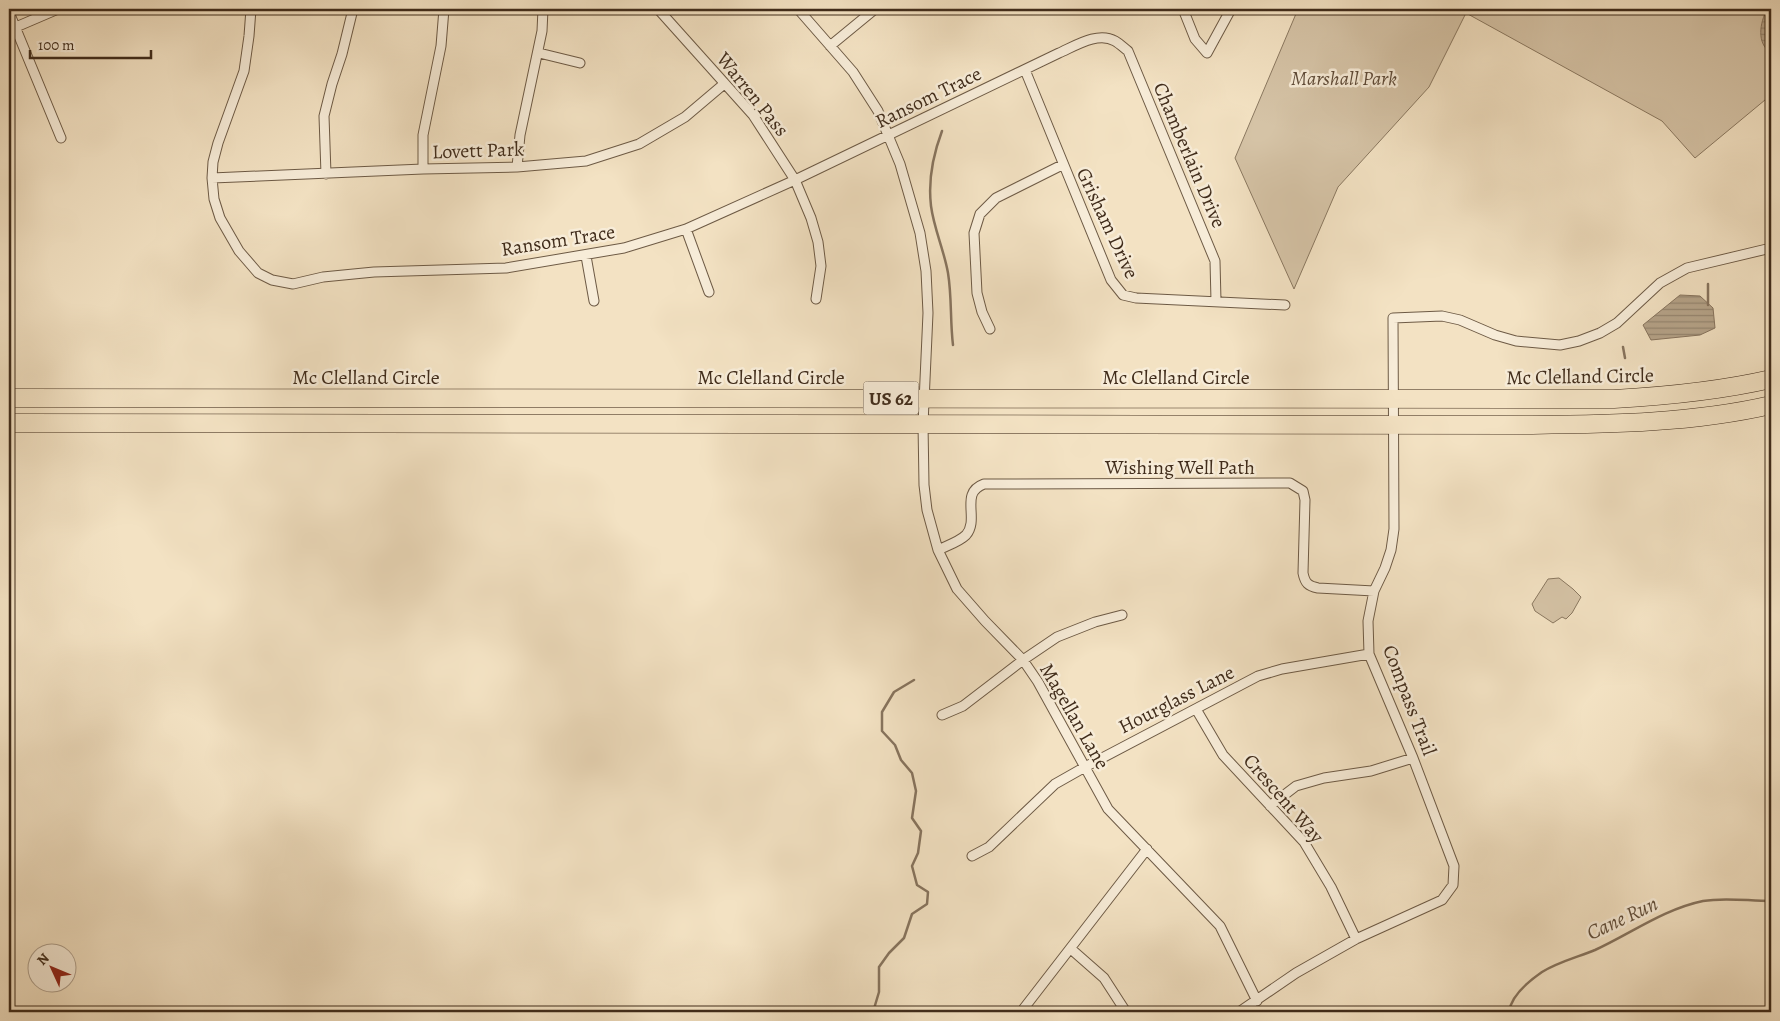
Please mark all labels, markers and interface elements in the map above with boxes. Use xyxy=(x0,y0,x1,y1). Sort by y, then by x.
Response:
scale bar xyxy=(30,28,151,60)
text: 100 m xyxy=(38,35,75,55)
street label: Warren Pass xyxy=(710,46,795,142)
street label: Ransom Trace xyxy=(871,60,986,135)
park label: Marshall Park xyxy=(1291,65,1397,92)
street label: Chamberlain Drive xyxy=(1147,78,1232,232)
street label: Lovett Park xyxy=(432,135,525,166)
street label: Grisham Drive xyxy=(1070,163,1145,283)
street label: Ransom Trace xyxy=(499,218,617,263)
street label: Mc Clelland Circle xyxy=(1506,362,1654,391)
street label: Mc Clelland Circle xyxy=(292,364,440,391)
street label: Mc Clelland Circle xyxy=(697,364,845,391)
street label: Mc Clelland Circle xyxy=(1102,364,1250,391)
road number: US 62 xyxy=(864,382,918,414)
street label: Wishing Well Path xyxy=(1104,454,1255,481)
street label: Compass Trail xyxy=(1376,641,1443,759)
street label: Magellan Lane xyxy=(1033,658,1116,774)
street label: Hourglass Lane xyxy=(1114,659,1239,740)
street label: Crescent Way xyxy=(1237,748,1331,850)
water label: Cane Run xyxy=(1582,889,1662,947)
north arrow xyxy=(28,944,78,994)
text: N xyxy=(33,949,53,970)

